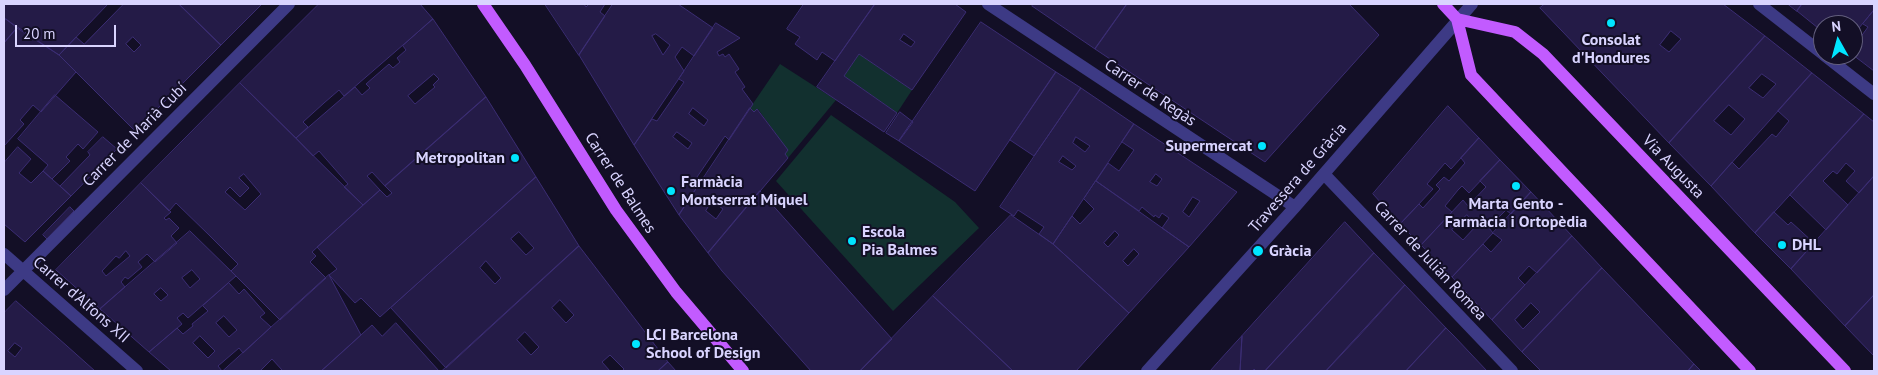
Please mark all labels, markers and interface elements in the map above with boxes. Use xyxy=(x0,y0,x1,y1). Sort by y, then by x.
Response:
scale bar xyxy=(18,15,119,47)
north arrow xyxy=(1813,15,1863,65)
marker: Consolat d'Hondures xyxy=(1605,17,1617,29)
text: N xyxy=(1831,17,1842,36)
text: 20 m xyxy=(23,24,56,43)
place label: Consolat d'Hondures xyxy=(1572,30,1650,68)
street label: Carrer de Regàs xyxy=(1100,55,1200,131)
street label: Carrer de Marià Cubí xyxy=(79,79,191,191)
street label: Travessera de Gràcia xyxy=(1245,119,1351,237)
street label: Carrer de Balmes xyxy=(580,129,660,237)
street label: Via Augusta xyxy=(1638,131,1708,203)
place label: Supermercat xyxy=(1165,136,1252,156)
marker: Supermercat xyxy=(1256,140,1268,152)
place label: Metropolitan xyxy=(416,148,505,168)
marker: Metropolitan xyxy=(509,152,521,164)
place label: Farmàcia Montserrat Miquel xyxy=(681,172,807,210)
marker: Marta Gento - Farmàcia i Ortopèdia xyxy=(1510,180,1522,192)
marker: Farmàcia Montserrat Miquel xyxy=(665,185,677,197)
place label: Marta Gento - Farmàcia i Ortopèdia xyxy=(1445,194,1587,232)
street label: Carrer de Julián Romea xyxy=(1370,197,1490,325)
place label: Escola Pia Balmes xyxy=(862,222,937,260)
marker: Escola Pia Balmes xyxy=(846,235,858,247)
place label: DHL xyxy=(1792,235,1821,255)
marker: DHL xyxy=(1776,239,1788,251)
place label: Gràcia xyxy=(1269,241,1311,261)
marker: Gràcia xyxy=(1251,244,1265,258)
street label: Carrer d'Alfons XII xyxy=(29,253,133,347)
place label: LCI Barcelona School of Design xyxy=(646,325,760,363)
marker: LCI Barcelona School of Design xyxy=(630,338,642,350)

